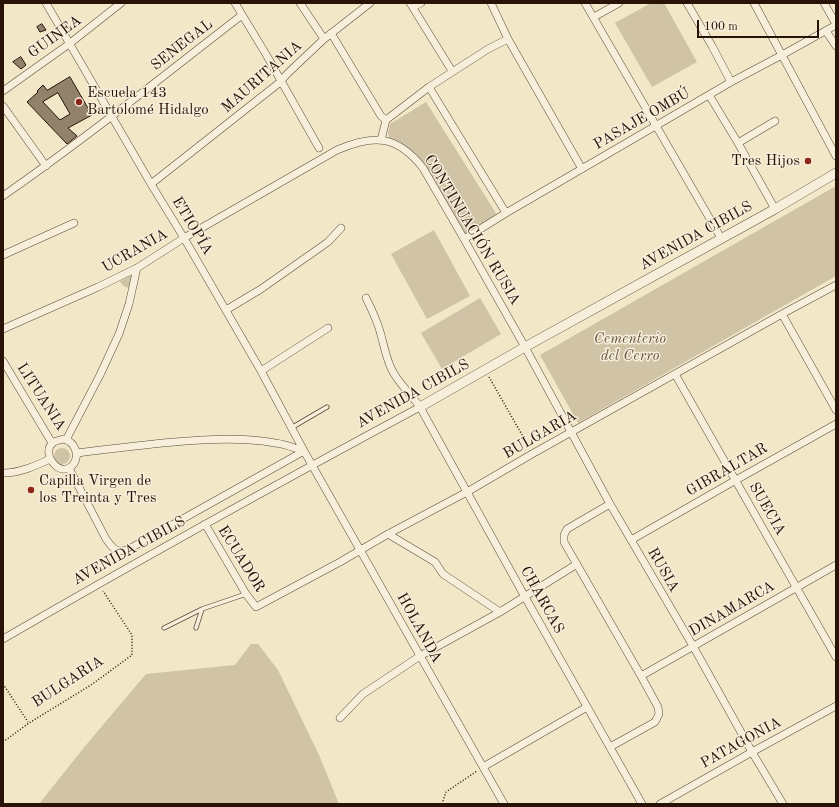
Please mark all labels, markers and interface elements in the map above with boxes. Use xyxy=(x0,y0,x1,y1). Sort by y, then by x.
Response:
street label: GUINEA xyxy=(25,12,85,62)
scale bar xyxy=(699,12,821,38)
street label: SENEGAL xyxy=(148,15,216,75)
text: 100 m xyxy=(704,21,738,33)
street label: MAURITANIA xyxy=(218,37,306,117)
place label: Escuela 143 Bartolomé Hidalgo xyxy=(87,84,209,119)
street label: PASAJE OMBÚ xyxy=(591,84,693,154)
marker: Escuela 143 Bartolomé Hidalgo xyxy=(74,97,84,107)
street label: CONTINUACIÓN RUSIA xyxy=(420,152,524,308)
place label: Tres Hijos xyxy=(731,152,800,170)
marker: Tres Hijos xyxy=(803,156,813,166)
street label: ETIOPÍA xyxy=(168,193,216,259)
street label: AVENIDA CIBILS xyxy=(636,197,756,275)
street label: UCRANIA xyxy=(99,225,171,277)
park label: Cementerio del Cerro xyxy=(594,330,666,365)
street label: AVENIDA CIBILS xyxy=(353,355,473,433)
street label: LITUANIA xyxy=(12,360,70,434)
street label: BULGARIA xyxy=(500,407,580,463)
street label: GIBRALTAR xyxy=(683,439,771,501)
place label: Capilla Virgen de los Treinta y Tres xyxy=(39,472,156,507)
street label: SUECIA xyxy=(745,479,789,539)
marker: Capilla Virgen de los Treinta y Tres xyxy=(26,485,36,495)
street label: AVENIDA CIBILS xyxy=(69,512,189,590)
street label: ECUADOR xyxy=(213,522,269,596)
street label: RUSIA xyxy=(643,544,683,596)
street label: CHARCAS xyxy=(516,563,568,637)
street label: DINAMARCA xyxy=(686,577,778,641)
street label: HOLANDA xyxy=(392,590,446,666)
street label: BULGARIA xyxy=(29,652,107,712)
street label: PATAGONIA xyxy=(697,713,785,773)

